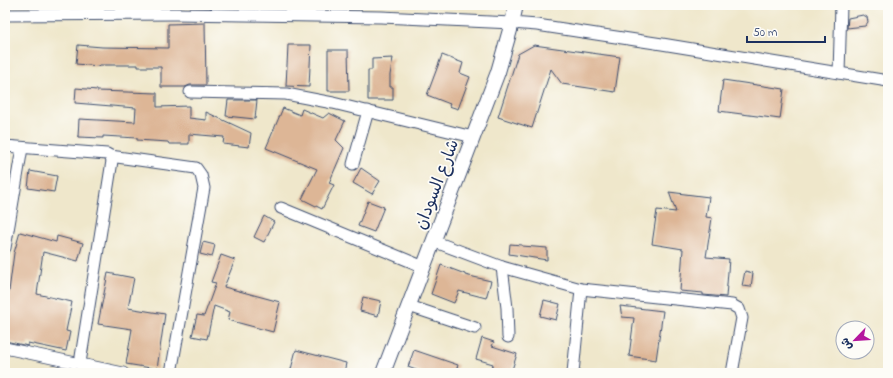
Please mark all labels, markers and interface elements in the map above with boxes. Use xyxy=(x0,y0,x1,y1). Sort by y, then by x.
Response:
scale bar xyxy=(747,18,825,44)
text: 50 m xyxy=(753,24,777,42)
street label: شارع السودان xyxy=(409,136,466,233)
north arrow xyxy=(835,320,875,360)
text: ش xyxy=(837,335,857,353)

